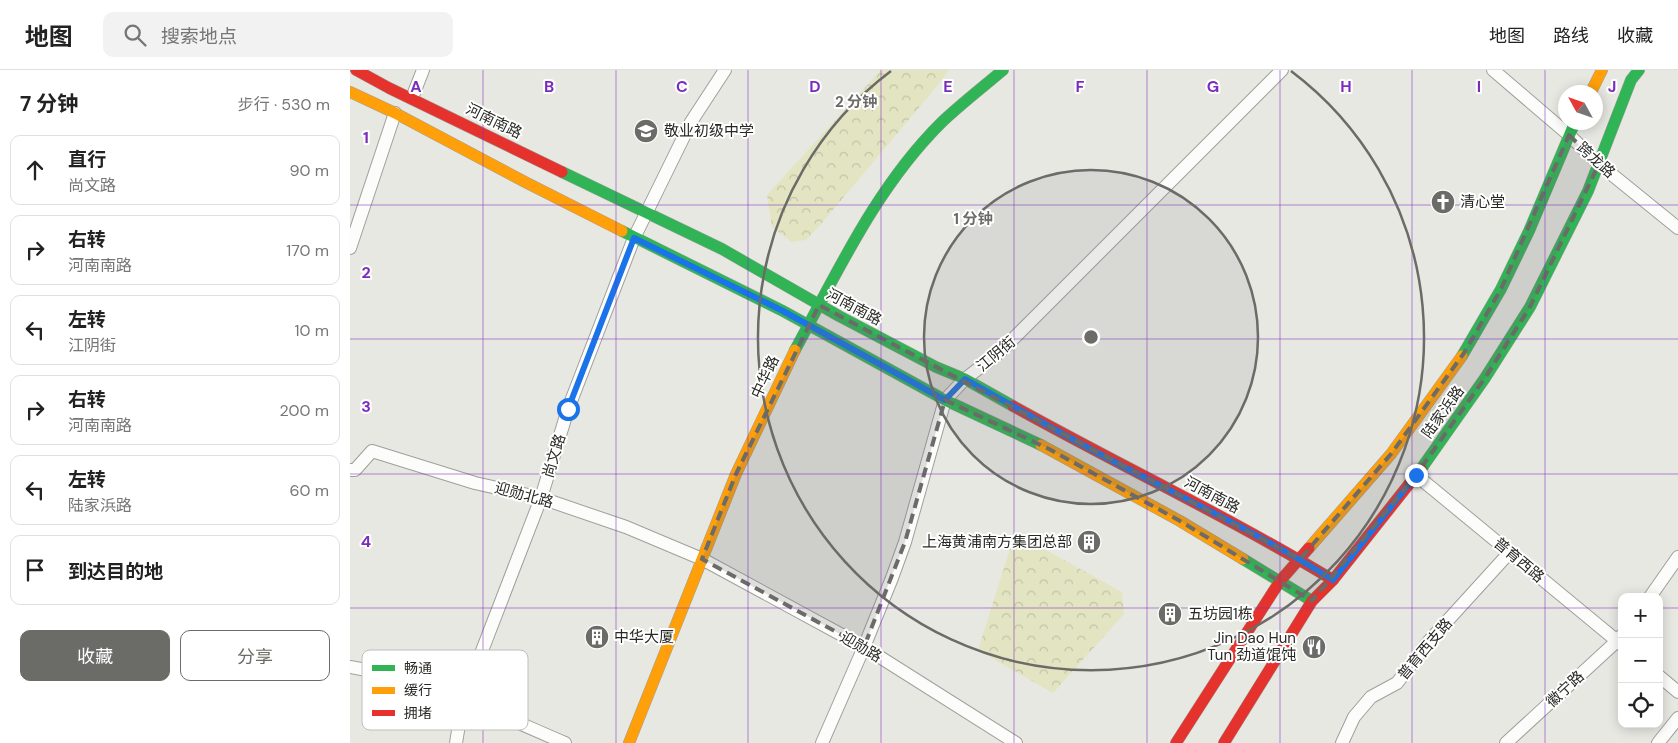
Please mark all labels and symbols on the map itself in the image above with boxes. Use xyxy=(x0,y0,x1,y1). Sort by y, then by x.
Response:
text: A xyxy=(410,76,422,97)
text: B xyxy=(544,76,554,97)
text: C xyxy=(676,76,688,97)
text: D xyxy=(809,76,821,97)
text: E xyxy=(943,76,953,97)
text: F xyxy=(1076,76,1085,97)
text: G xyxy=(1207,76,1219,97)
text: H xyxy=(1340,76,1352,97)
text: I xyxy=(1477,76,1481,97)
text: J xyxy=(1608,76,1616,97)
north arrow xyxy=(1558,85,1603,130)
text: 2 分钟 xyxy=(835,92,877,112)
street label: 河南南路 xyxy=(463,99,525,143)
school or university icon: 敬业初级中学 xyxy=(633,118,659,144)
place label: 敬业初级中学 xyxy=(664,121,754,141)
text: 1 xyxy=(363,127,369,148)
street label: 跨龙路 xyxy=(1573,138,1619,182)
church icon: 清心堂 xyxy=(1430,189,1456,215)
place label: 清心堂 xyxy=(1460,192,1505,212)
text: 1 分钟 xyxy=(954,209,993,229)
text: 2 xyxy=(361,262,371,283)
street label: 河南南路 xyxy=(823,284,885,330)
centre of rings xyxy=(1082,328,1100,346)
street label: 江阴街 xyxy=(972,332,1020,376)
street label: 中华路 xyxy=(746,352,784,402)
street label: 陆家浜路 xyxy=(1417,382,1469,442)
text: 3 xyxy=(361,396,371,417)
route start xyxy=(557,398,580,421)
street label: 尚文路 xyxy=(538,432,570,480)
route end xyxy=(1405,464,1428,487)
street label: 河南南路 xyxy=(1181,472,1243,518)
street label: 迎勋北路 xyxy=(492,478,556,512)
building icon: 上海黄浦南方集团总部 xyxy=(1076,529,1102,555)
text: 4 xyxy=(361,531,371,552)
place label: 上海黄浦南方集团总部 xyxy=(922,532,1072,552)
street label: 普育西路 xyxy=(1490,533,1548,587)
building icon: 五坊园1栋 xyxy=(1157,601,1183,627)
place label: 五坊园1栋 xyxy=(1188,604,1253,624)
street label: 普育西支路 xyxy=(1393,614,1457,684)
building icon: 中华大厦 xyxy=(584,624,610,650)
place label: 中华大厦 xyxy=(614,627,674,647)
street label: 迎勋路 xyxy=(837,627,885,667)
place label: Jin Dao Hun Tun 劲道馄饨 xyxy=(1207,628,1296,665)
restaurant icon: Jin Dao Hun Tun 劲道馄饨 xyxy=(1301,634,1327,660)
legend xyxy=(362,650,528,730)
text: 畅通 xyxy=(404,659,432,677)
street label: 徽宁路 xyxy=(1542,666,1588,712)
text: 缓行 xyxy=(404,681,432,699)
text: 拥堵 xyxy=(404,704,432,722)

